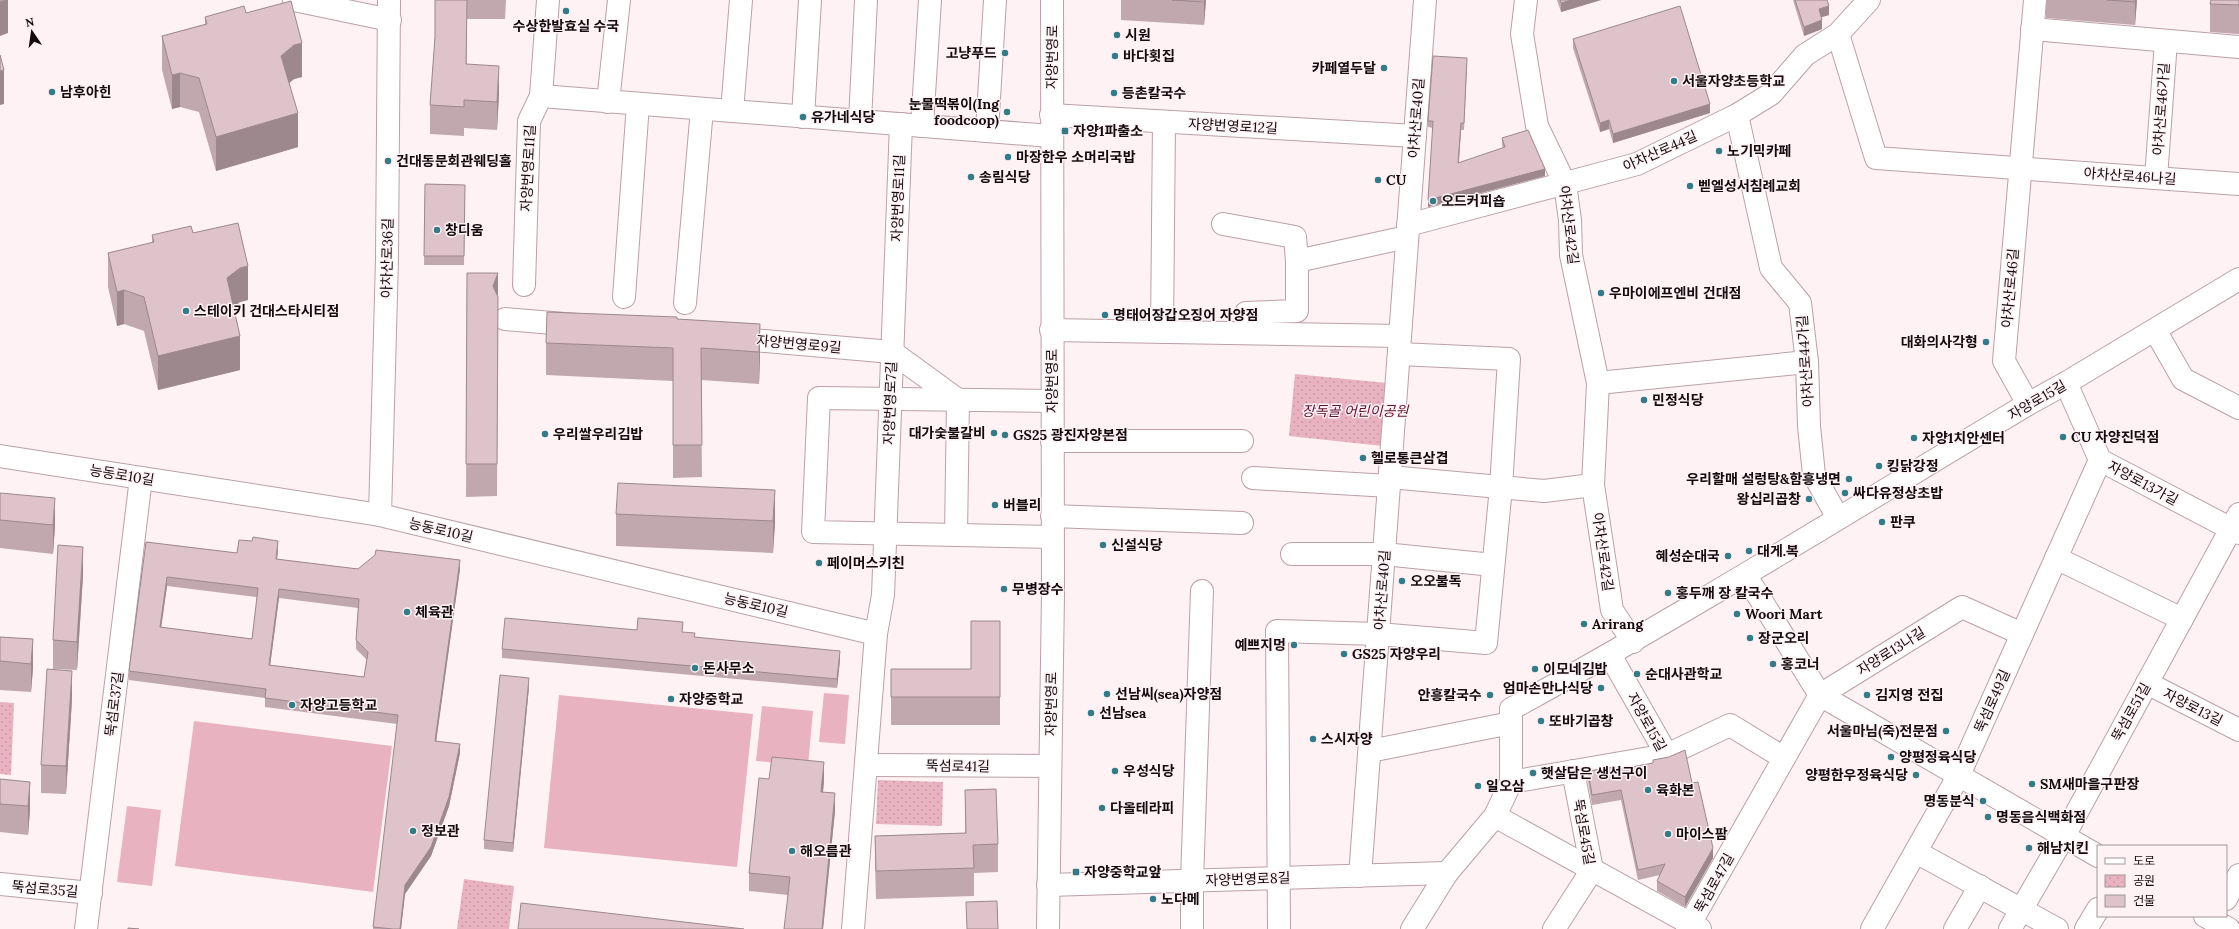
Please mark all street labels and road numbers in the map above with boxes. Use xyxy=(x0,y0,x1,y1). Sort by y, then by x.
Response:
street label: 자양번영로 xyxy=(1042,25,1062,89)
street label: 아차산로46가길 xyxy=(2149,62,2173,156)
street label: 아차산로40길 xyxy=(1404,77,1428,159)
street label: 자양번영로12길 xyxy=(1188,115,1278,137)
street label: 자양번영로11길 xyxy=(517,124,539,212)
street label: 아차산로44길 xyxy=(1620,127,1700,175)
street label: 자양번영로11길 xyxy=(887,154,909,242)
street label: 아차산로46나길 xyxy=(2083,164,2177,188)
street label: 아차산로42길 xyxy=(1555,184,1583,266)
street label: 아차산로36길 xyxy=(377,218,397,298)
street label: 아차산로46길 xyxy=(1998,247,2022,329)
street label: 아차산로44가길 xyxy=(1793,314,1817,408)
street label: 자양번영로9길 xyxy=(756,331,842,357)
street label: 자양번영로 xyxy=(1043,349,1061,413)
street label: 자양번영로7길 xyxy=(880,361,900,445)
street label: 자양로15길 xyxy=(2005,376,2069,424)
street label: 자양로13가길 xyxy=(2105,457,2181,509)
street label: 능동로10길 xyxy=(88,461,156,489)
street label: 아차산로42길 xyxy=(1589,511,1617,593)
street label: 능동로10길 xyxy=(407,514,475,546)
street label: 아차산로40길 xyxy=(1370,549,1394,631)
street label: 능동로10길 xyxy=(722,589,790,621)
street label: 자양로13나길 xyxy=(1853,623,1929,679)
street label: 뚝섬로49길 xyxy=(1970,667,2014,735)
street label: 뚝섬로37길 xyxy=(101,670,127,738)
street label: 자양번영로 xyxy=(1041,672,1061,736)
street label: 뚝섬로51길 xyxy=(2108,680,2154,744)
street label: 자양로13길 xyxy=(2160,684,2226,730)
street label: 자양로15길 xyxy=(1624,690,1670,754)
street label: 뚝섬로41길 xyxy=(926,756,990,776)
street label: 뚝섬로45길 xyxy=(1569,798,1599,866)
street label: 뚝섬로47길 xyxy=(1690,850,1738,916)
street label: 자양번영로8길 xyxy=(1205,869,1291,889)
street label: 뚝섬로35길 xyxy=(11,877,79,901)

